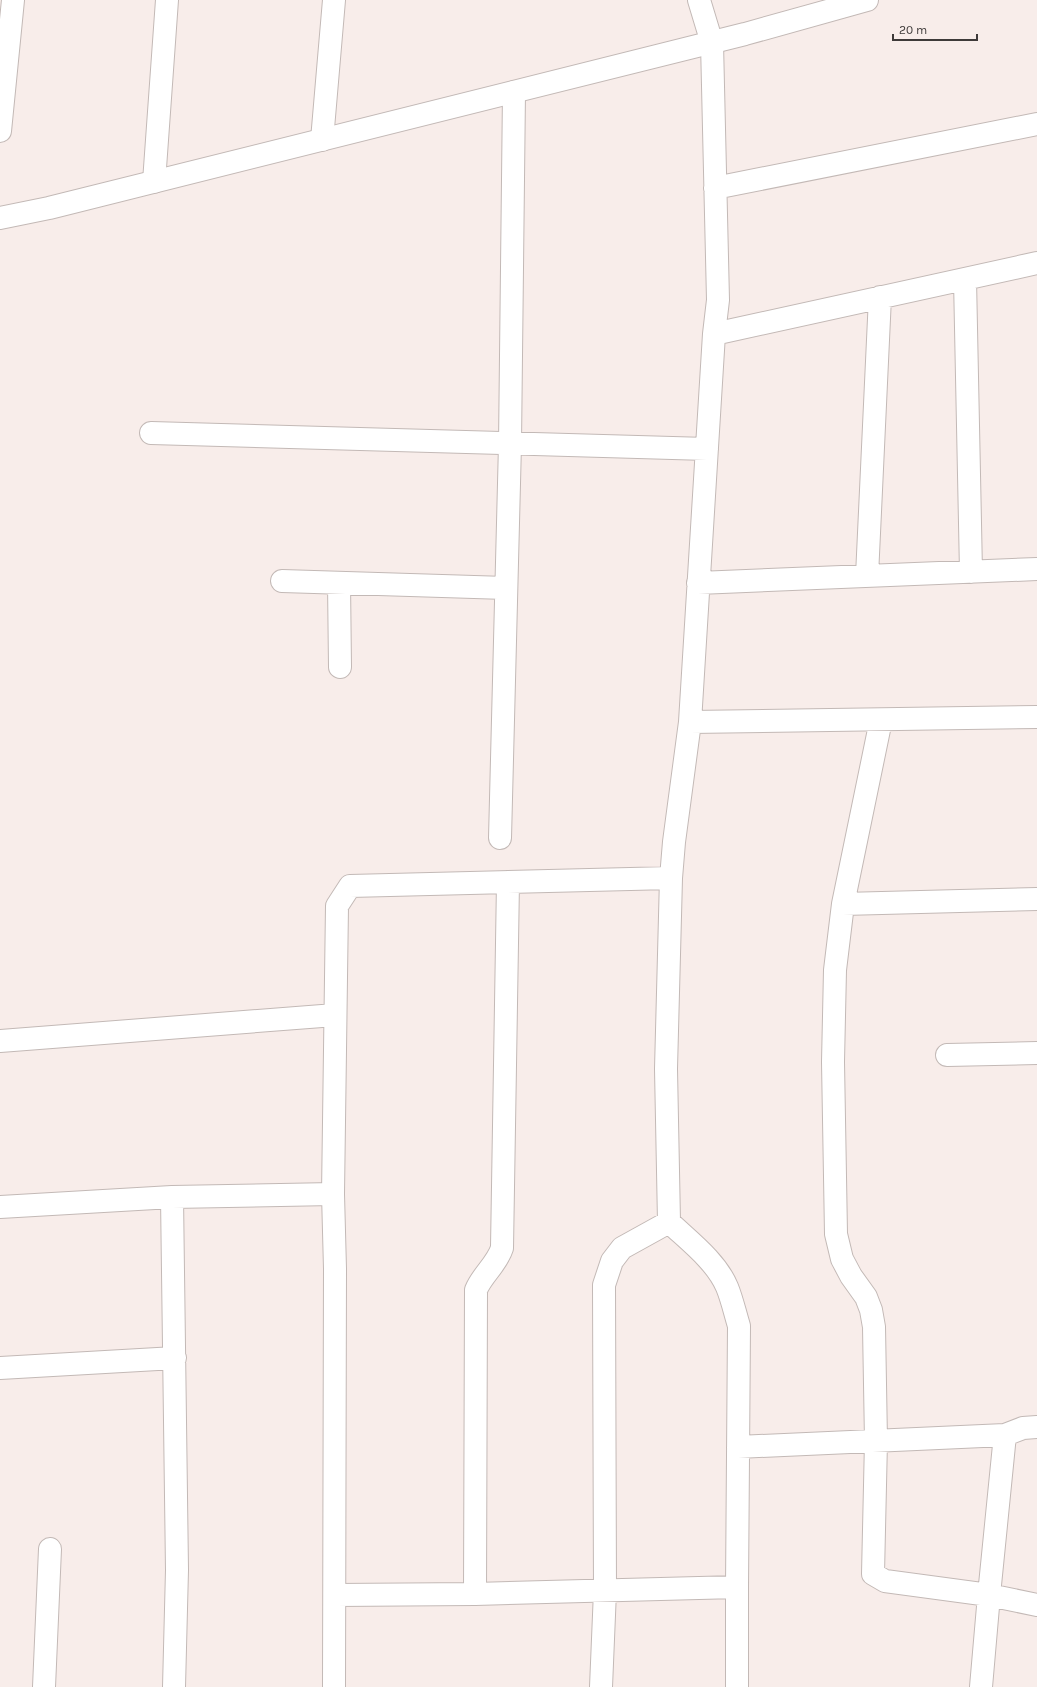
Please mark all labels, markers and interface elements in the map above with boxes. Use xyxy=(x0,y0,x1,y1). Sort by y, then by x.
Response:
scale bar xyxy=(893,16,977,42)
text: 20 m xyxy=(899,23,927,37)

